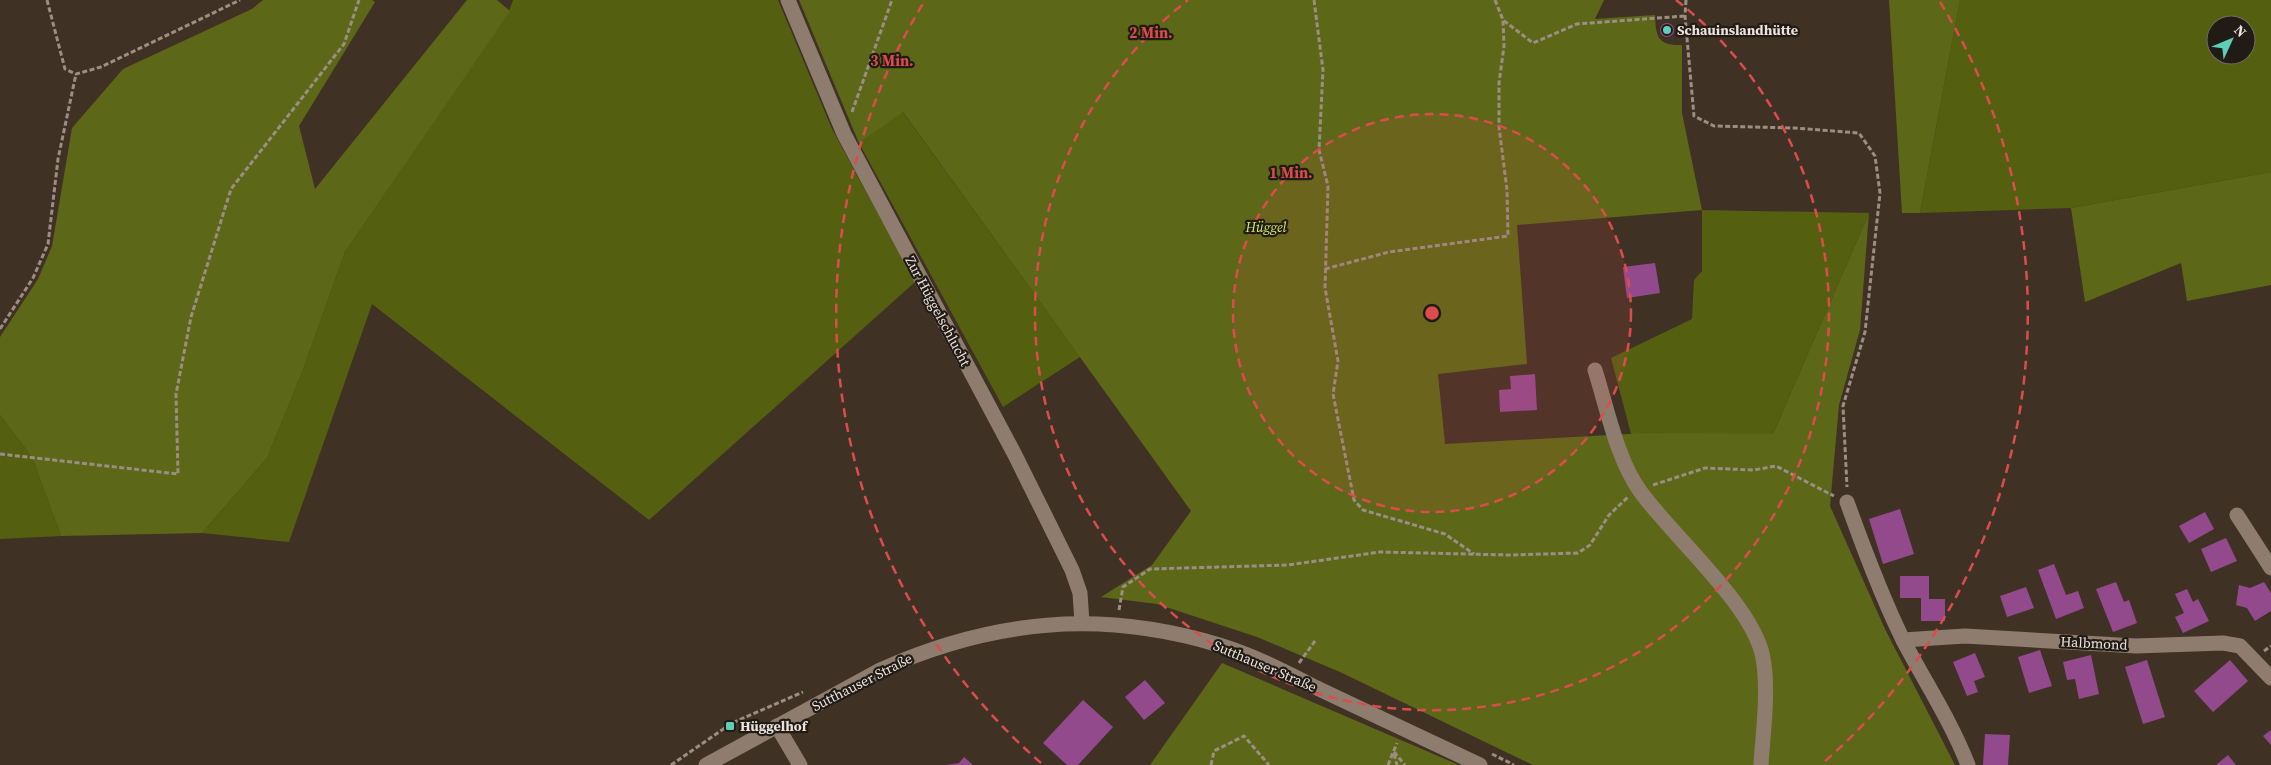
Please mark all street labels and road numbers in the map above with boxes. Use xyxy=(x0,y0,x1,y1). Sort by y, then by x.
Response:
street label: Zur Hüggelschlucht xyxy=(901,252,976,370)
street label: Halbmond xyxy=(2060,631,2128,655)
street label: Sutthauser Straße xyxy=(1210,635,1320,697)
street label: Sutthauser Straße xyxy=(808,648,916,716)

